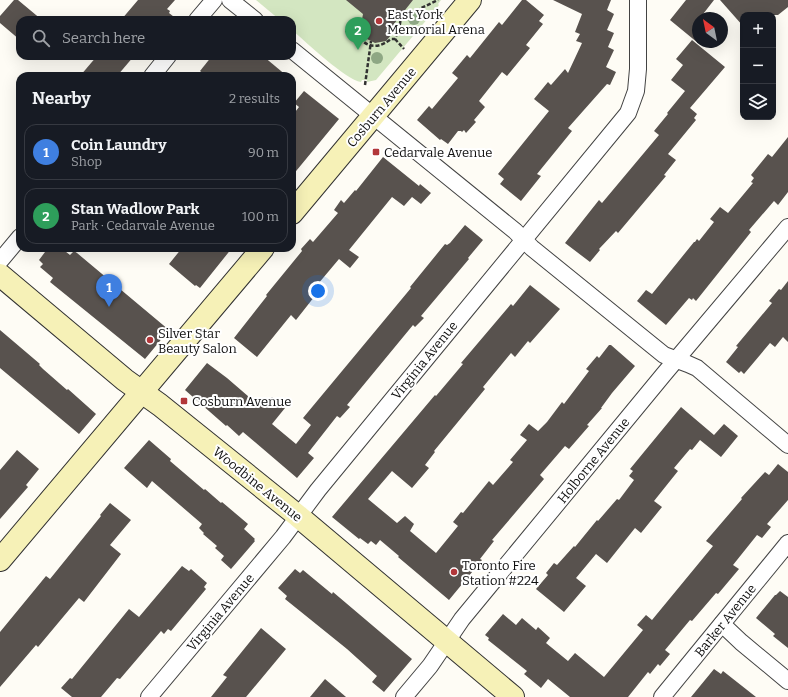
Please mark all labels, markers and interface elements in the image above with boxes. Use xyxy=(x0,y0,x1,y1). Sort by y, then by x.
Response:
place label: East York Memorial Arena xyxy=(387,7,485,37)
north arrow xyxy=(692,12,728,48)
map controls xyxy=(740,12,776,120)
button: + xyxy=(740,12,776,48)
search box xyxy=(16,16,296,60)
marker: East York Memorial Arena xyxy=(374,16,384,26)
pin: 2 xyxy=(345,17,371,50)
icon: search xyxy=(30,27,52,49)
text: Search here xyxy=(62,29,145,47)
button: − xyxy=(740,48,776,84)
street label: Cosburn Avenue xyxy=(344,64,419,150)
button: layers xyxy=(740,84,776,120)
text: Nearby xyxy=(32,88,91,109)
text: 2 results xyxy=(229,91,280,106)
text: Coin Laundry xyxy=(71,136,166,154)
text: 1 xyxy=(43,145,49,160)
text: 90 m xyxy=(248,145,279,160)
place label: Cedarvale Avenue xyxy=(384,145,492,160)
marker: Cedarvale Avenue xyxy=(371,147,381,157)
text: Shop xyxy=(71,154,102,169)
text: Stan Wadlow Park xyxy=(71,200,200,218)
text: 2 xyxy=(42,209,50,224)
text: 100 m xyxy=(242,209,279,224)
text: Park · Cedarvale Avenue xyxy=(71,218,215,233)
pin: 1 xyxy=(96,274,122,307)
your location xyxy=(308,281,328,301)
street label: Virginia Avenue xyxy=(388,318,460,402)
place label: Silver Star Beauty Salon xyxy=(158,326,237,356)
marker: Silver Star Beauty Salon xyxy=(145,335,155,345)
place label: Cosburn Avenue xyxy=(192,394,291,409)
marker: Cosburn Avenue xyxy=(179,396,189,406)
street label: Holborne Avenue xyxy=(554,415,632,506)
street label: Woodbine Avenue xyxy=(210,444,305,525)
place label: Toronto Fire Station #224 xyxy=(462,558,539,588)
marker: Toronto Fire Station #224 xyxy=(449,567,459,577)
street label: Virginia Avenue xyxy=(184,571,257,654)
street label: Barker Avenue xyxy=(692,581,759,660)

